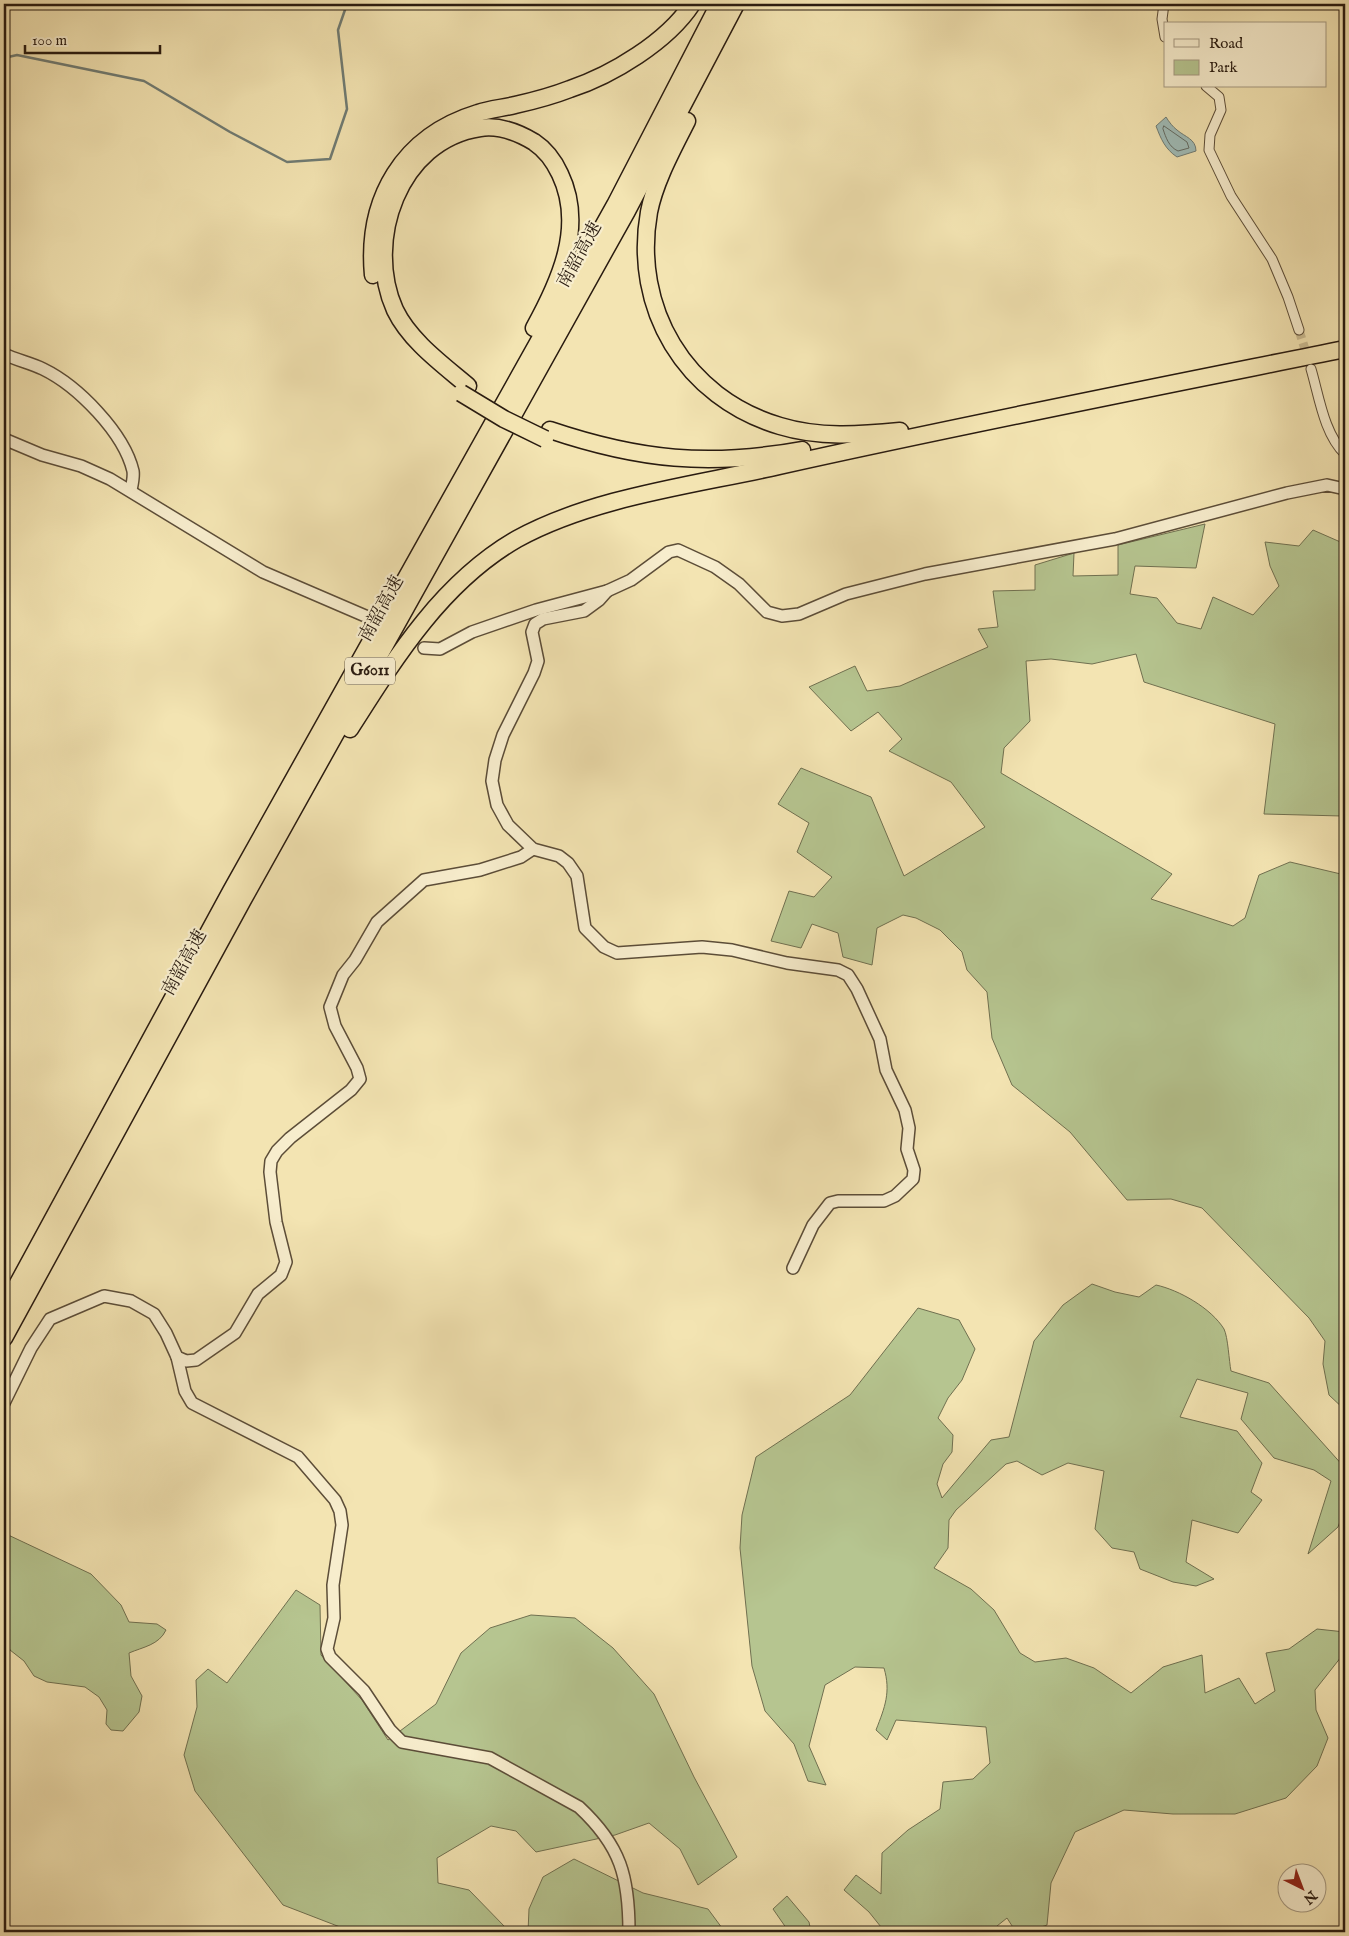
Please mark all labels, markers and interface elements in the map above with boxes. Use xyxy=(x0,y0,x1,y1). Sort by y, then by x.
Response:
scale bar xyxy=(25,22,160,54)
legend xyxy=(1164,22,1326,88)
text: 100 m xyxy=(32,31,68,50)
text: Road xyxy=(1209,34,1244,53)
text: Park xyxy=(1209,58,1239,77)
street label: 南韶高速 xyxy=(552,218,608,292)
street label: 南韶高速 xyxy=(354,572,410,646)
road number: G6011 xyxy=(345,658,395,684)
street label: 南韶高速 xyxy=(157,926,213,1000)
north arrow xyxy=(1276,1864,1326,1914)
text: N xyxy=(1300,1886,1321,1908)

